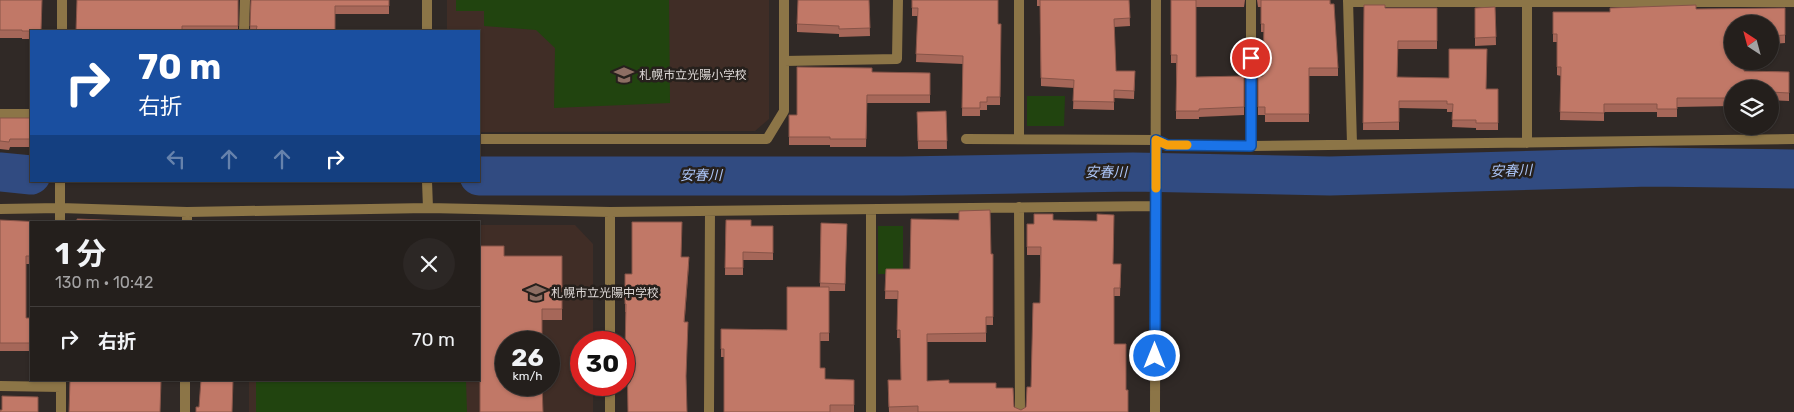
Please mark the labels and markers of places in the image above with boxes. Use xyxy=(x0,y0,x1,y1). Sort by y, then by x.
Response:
pin xyxy=(1230,37,1272,79)
school or university icon: 札幌市立光陽小学校 xyxy=(613,64,635,86)
place label: 札幌市立光陽小学校 xyxy=(639,68,747,82)
school or university icon: 札幌市立光陽中学校 xyxy=(525,282,547,304)
place label: 札幌市立光陽中学校 xyxy=(551,286,659,300)

